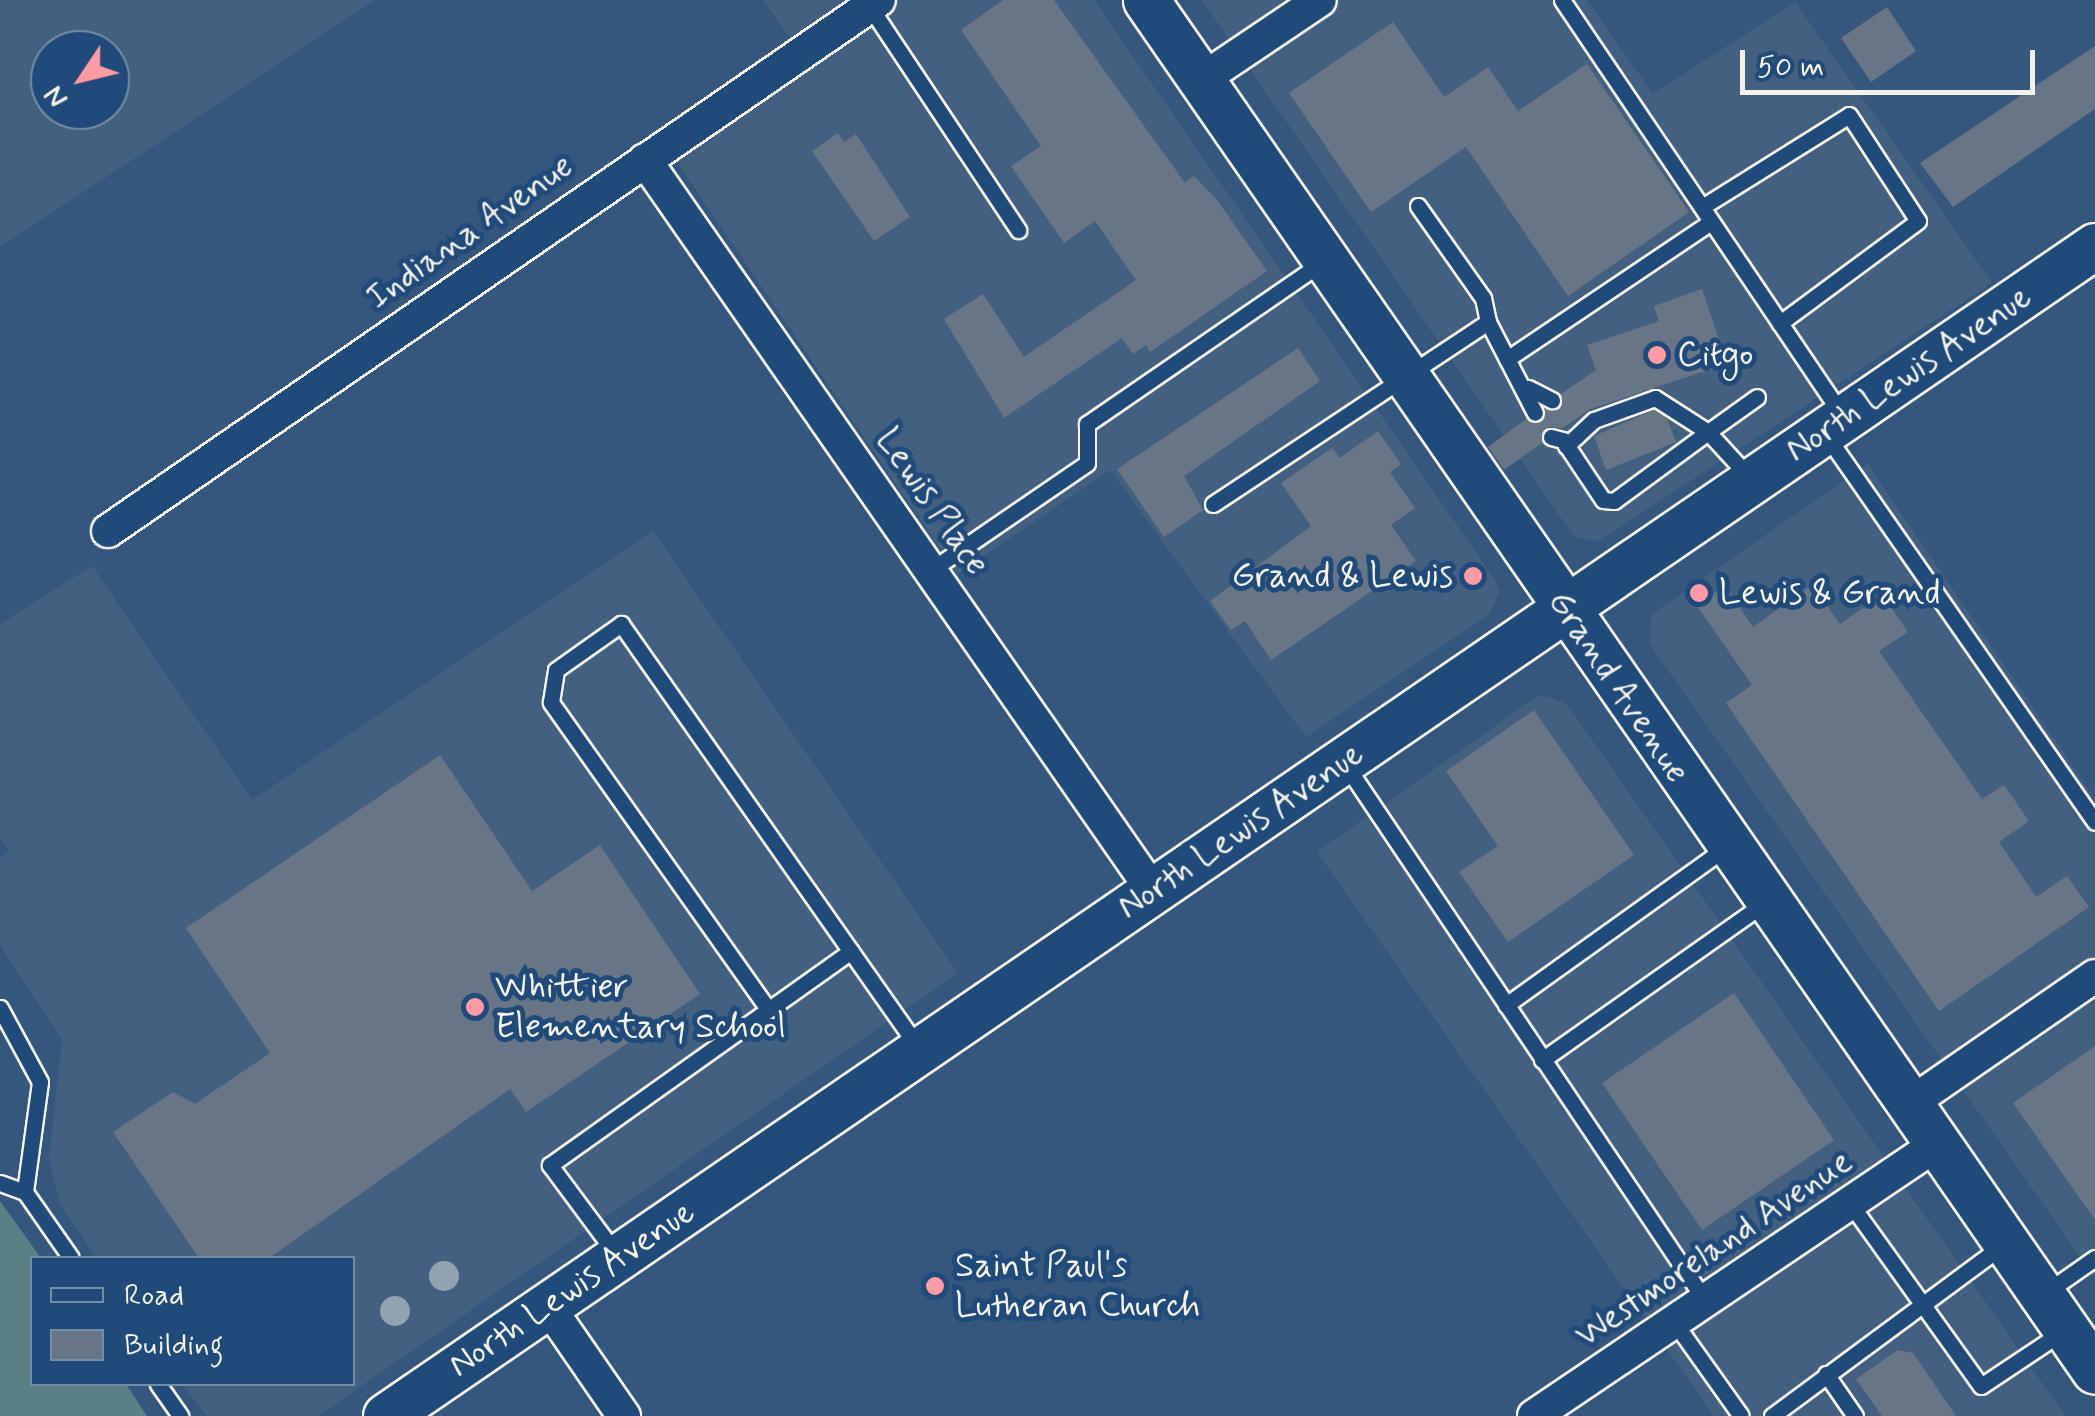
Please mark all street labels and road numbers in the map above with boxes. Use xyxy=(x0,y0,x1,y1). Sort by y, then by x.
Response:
street label: Indiana Avenue xyxy=(357,144,583,320)
street label: North Lewis Avenue xyxy=(1776,275,2042,473)
street label: Lewis Place xyxy=(866,420,998,584)
street label: Grand Avenue xyxy=(1540,585,1696,789)
street label: North Lewis Avenue xyxy=(1108,732,1374,930)
street label: Westmoreland Avenue xyxy=(1567,1140,1861,1358)
street label: North Lewis Avenue xyxy=(439,1190,705,1388)

